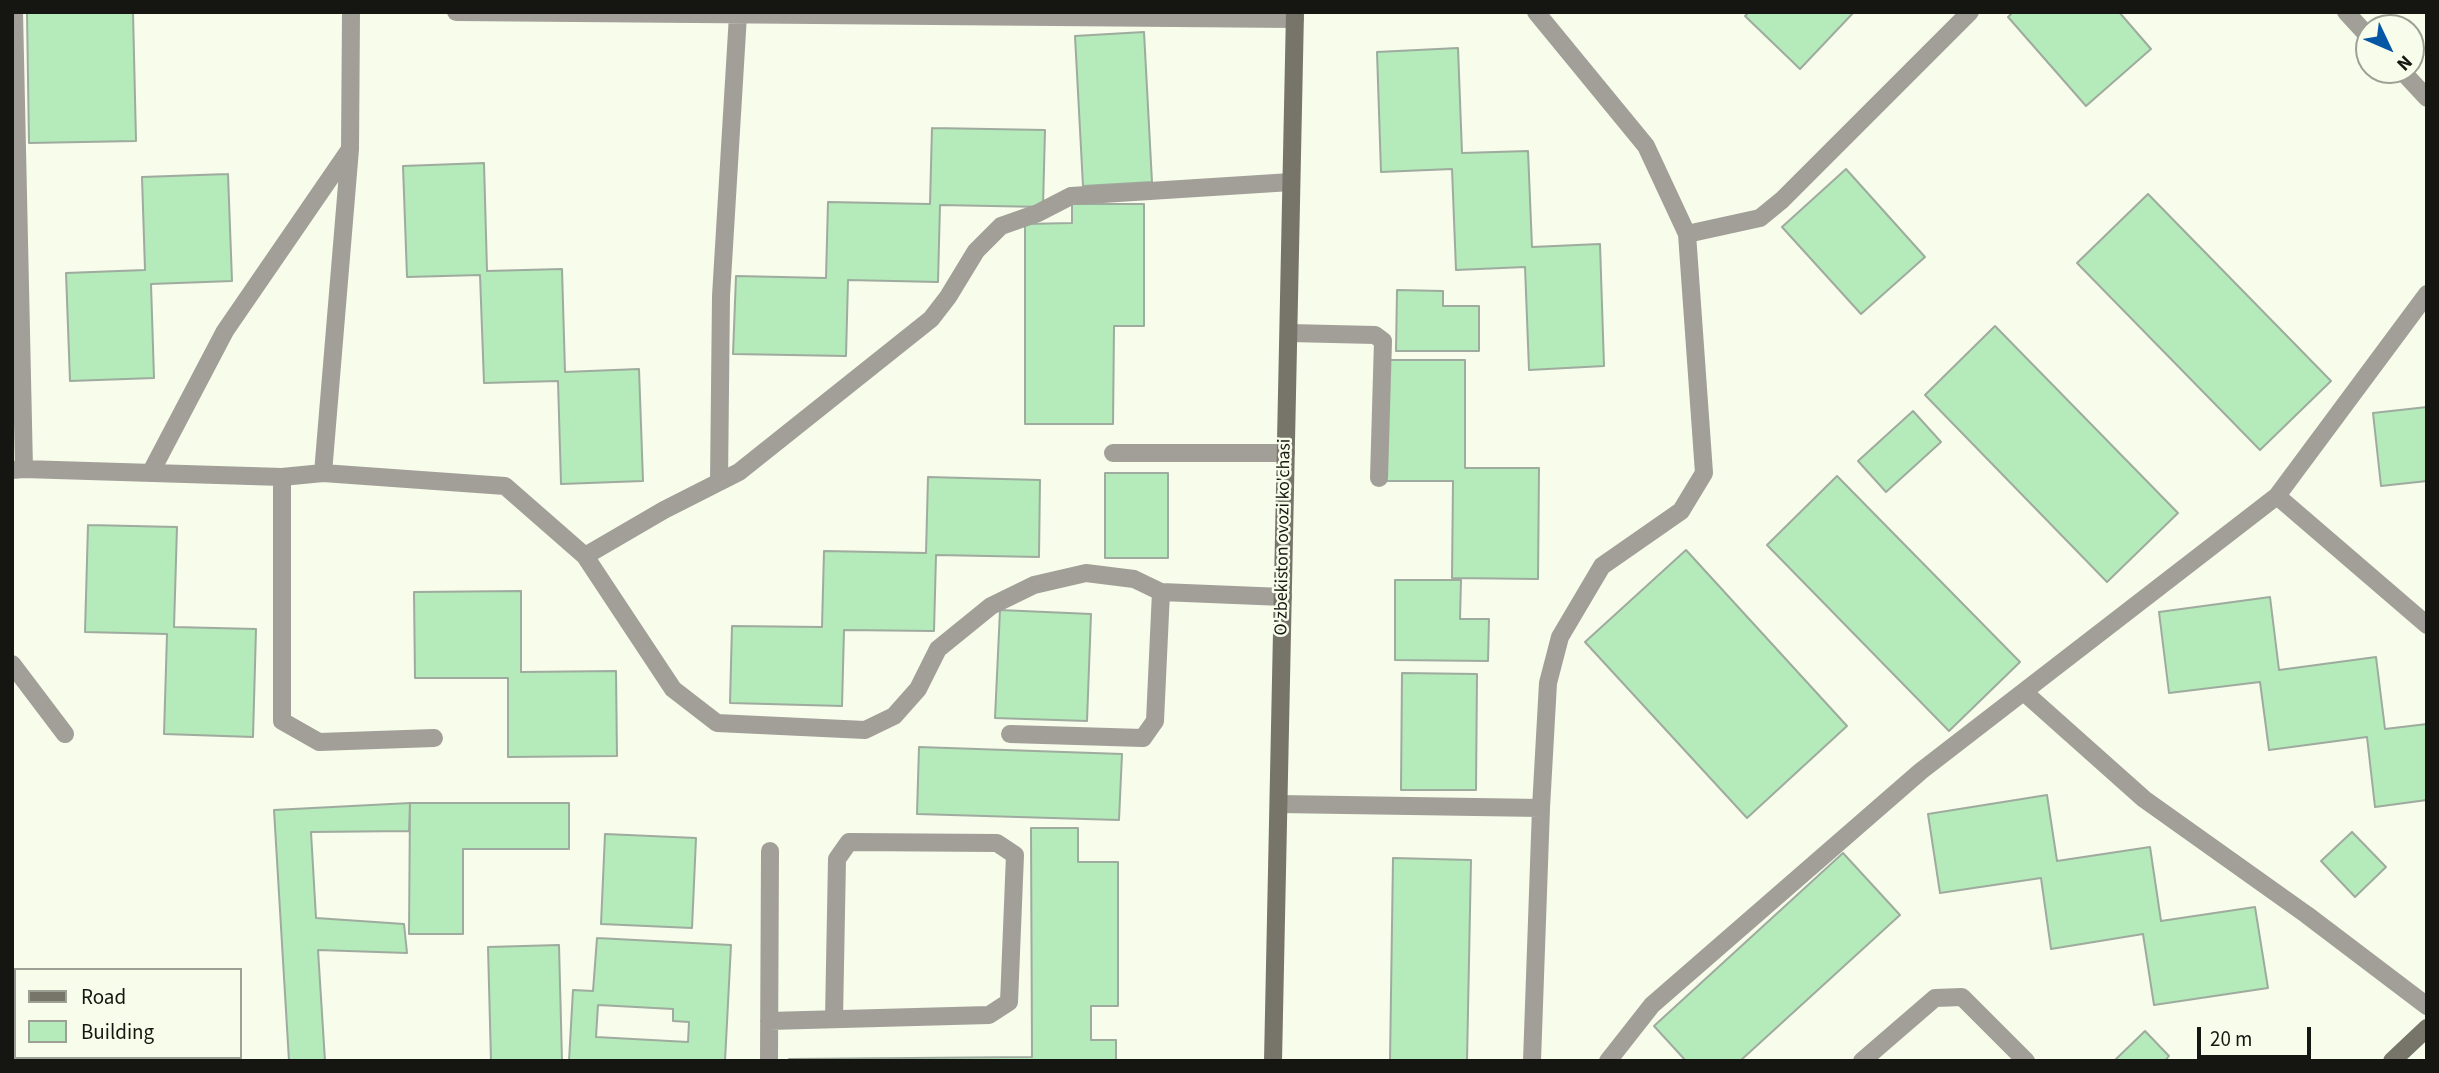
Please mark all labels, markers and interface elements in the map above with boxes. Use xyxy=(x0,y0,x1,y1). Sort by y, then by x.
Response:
north arrow xyxy=(2355,14,2425,84)
text: N xyxy=(2390,49,2418,76)
street label: O'zbekiston ovozi ko'chasi xyxy=(1271,438,1297,636)
legend xyxy=(14,968,242,1059)
text: Road xyxy=(81,982,126,1012)
scale bar xyxy=(2201,1014,2315,1058)
text: Building xyxy=(81,1017,154,1047)
text: 20 m xyxy=(2210,1024,2252,1054)

